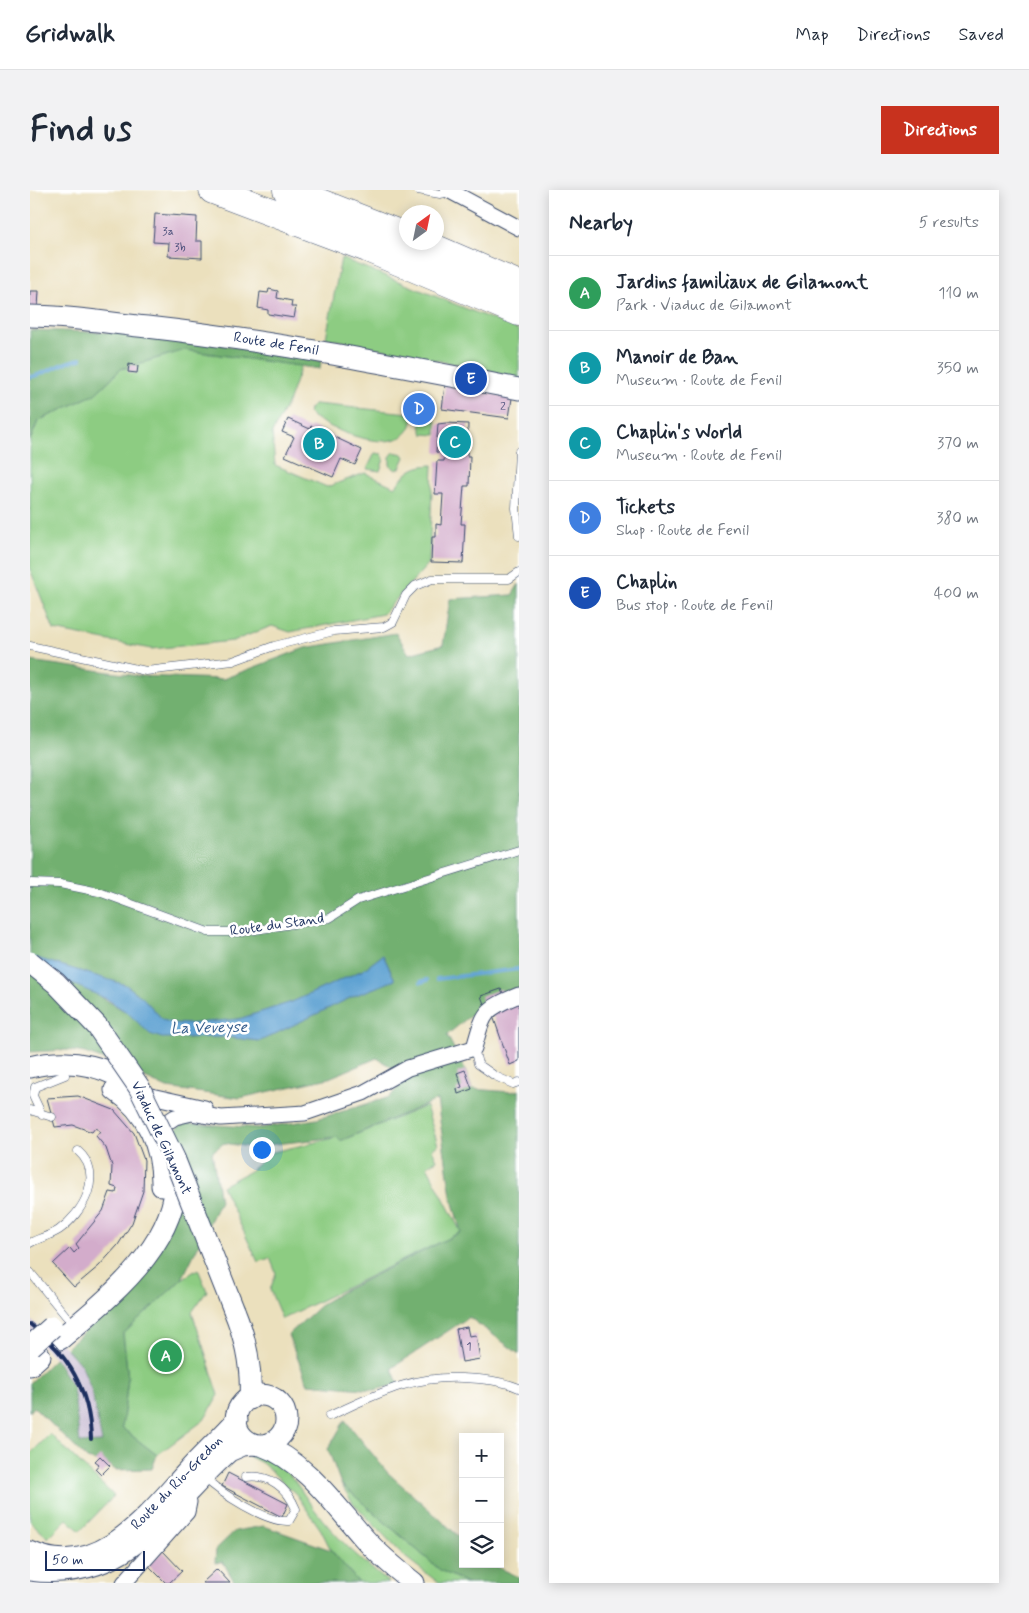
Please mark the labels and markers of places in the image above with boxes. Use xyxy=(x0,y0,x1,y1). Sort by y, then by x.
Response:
pin: E xyxy=(455,360,487,398)
pin: D xyxy=(403,390,435,428)
pin: C xyxy=(439,423,471,461)
pin: B xyxy=(303,425,335,463)
pin: A xyxy=(150,1337,182,1375)

